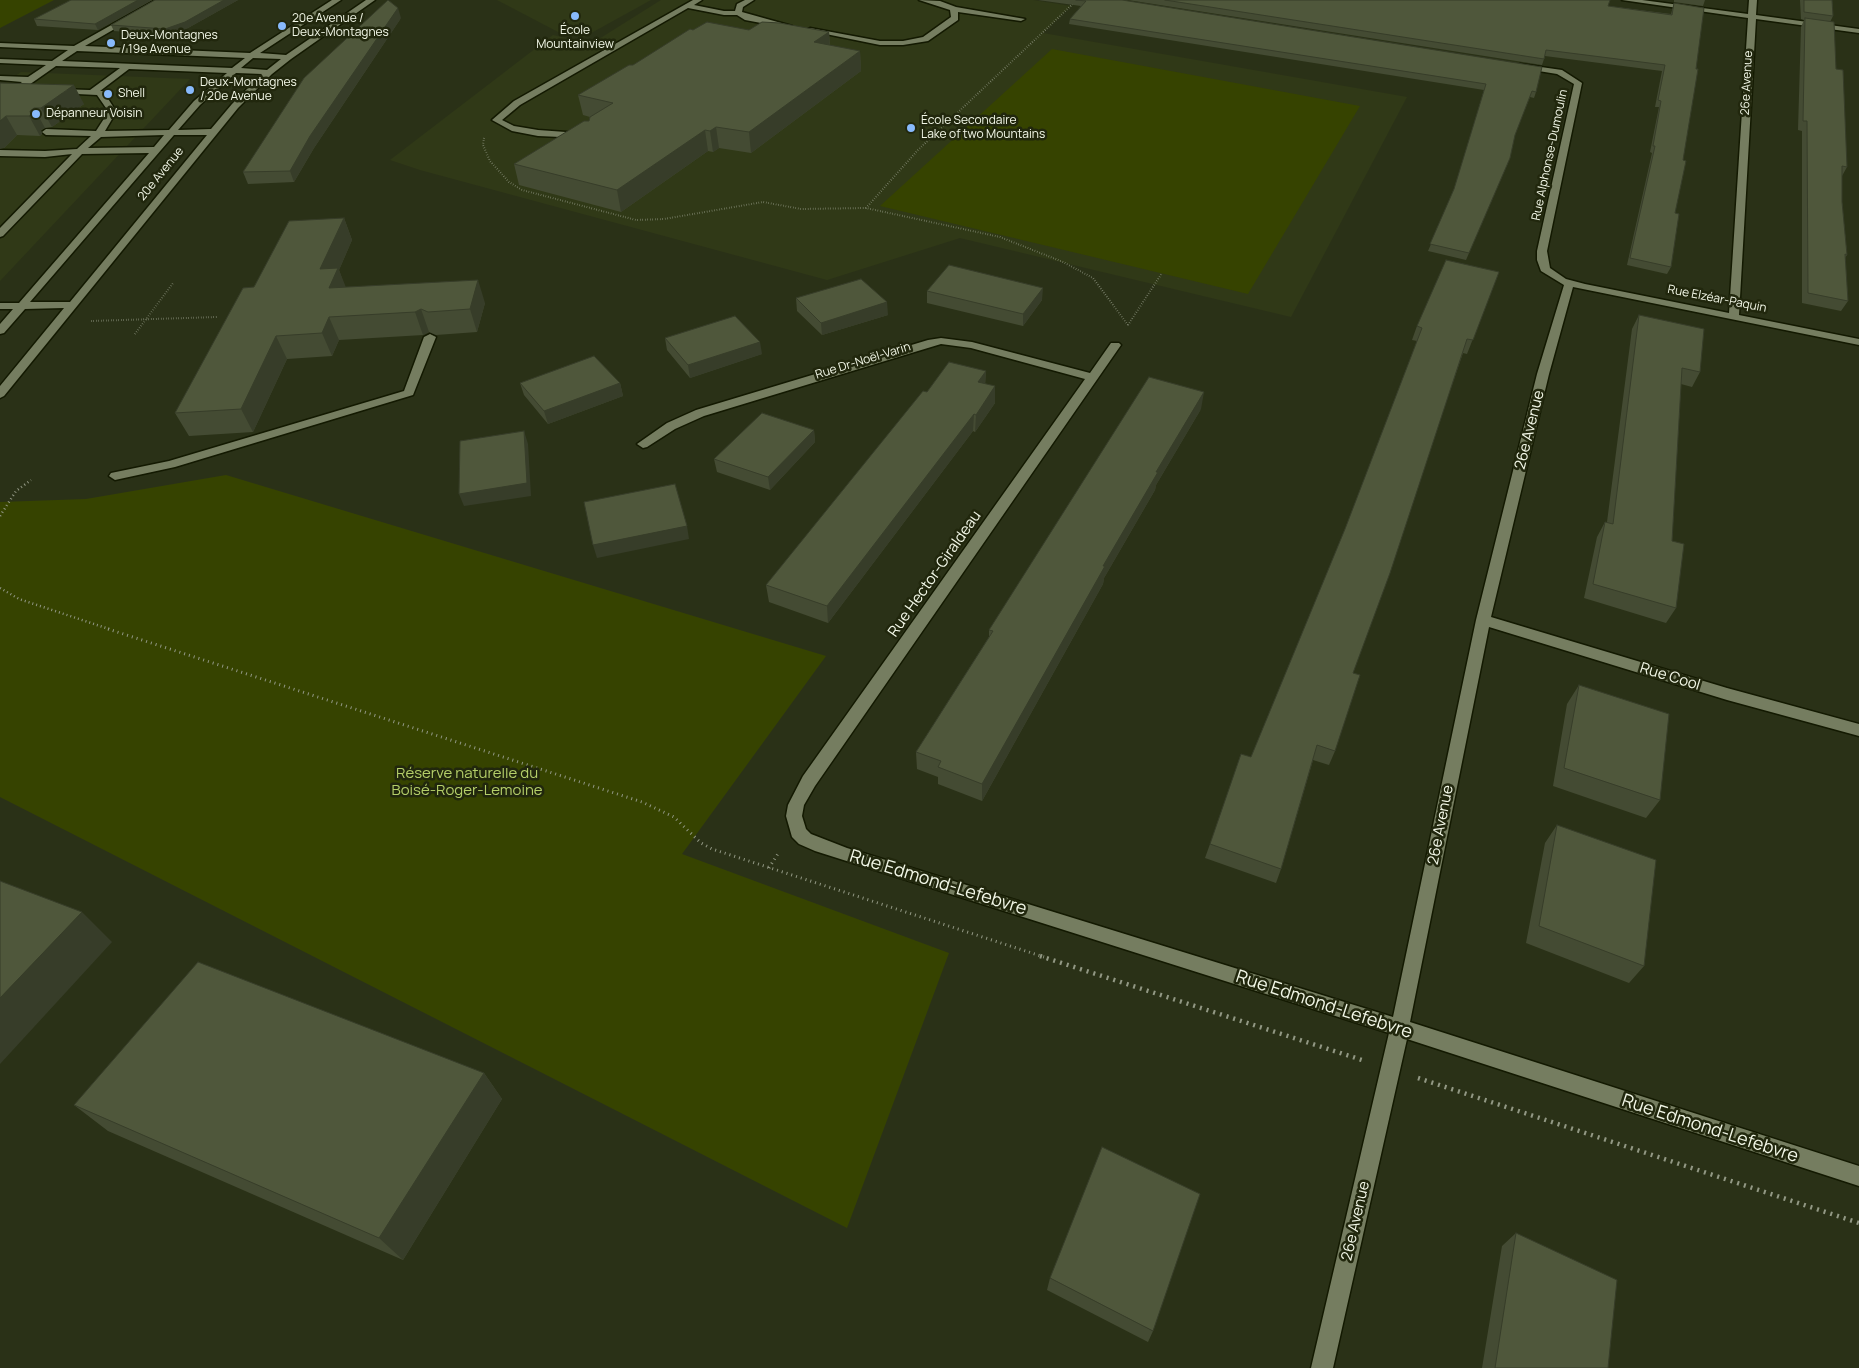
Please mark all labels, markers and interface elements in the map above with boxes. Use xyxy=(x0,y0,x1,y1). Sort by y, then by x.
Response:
marker: École Mountainview xyxy=(569,10,581,22)
place label: 20e Avenue / Deux-Montagnes xyxy=(292,12,389,40)
marker: 20e Avenue / Deux-Montagnes xyxy=(276,20,288,32)
place label: École Mountainview xyxy=(536,24,614,52)
place label: Deux-Montagnes / 19e Avenue xyxy=(121,29,218,57)
marker: Deux-Montagnes / 19e Avenue xyxy=(105,37,117,49)
street label: 26e Avenue xyxy=(1738,50,1756,116)
place label: Deux-Montagnes / 20e Avenue xyxy=(200,76,297,104)
marker: Deux-Montagnes / 20e Avenue xyxy=(184,84,196,96)
place label: Shell xyxy=(118,87,145,101)
marker: Shell xyxy=(102,88,114,100)
street label: Rue Alphonse-Dumoulin xyxy=(1529,88,1571,222)
place label: Dépanneur Voisin xyxy=(46,107,142,121)
marker: Dépanneur Voisin xyxy=(30,108,42,120)
place label: École Secondaire Lake of two Mountains xyxy=(921,114,1045,142)
marker: École Secondaire Lake of two Mountains xyxy=(905,122,917,134)
street label: 20e Avenue xyxy=(135,144,187,204)
street label: Rue Elzéar-Paquin xyxy=(1666,282,1768,316)
street label: Rue Dr-Noël-Varin xyxy=(814,340,912,382)
street label: 26e Avenue xyxy=(1511,389,1549,471)
street label: Rue Hector-Giraldeau xyxy=(885,508,985,640)
street label: Rue Cool xyxy=(1638,659,1702,695)
park label: Réserve naturelle du Boisé-Roger-Lemoine xyxy=(391,765,543,800)
street label: 26e Avenue xyxy=(1424,784,1458,866)
street label: Rue Edmond-Lefebvre xyxy=(847,846,1029,920)
street label: Rue Edmond-Lefebvre xyxy=(1233,966,1415,1044)
street label: Rue Edmond-Lefebvre xyxy=(1619,1090,1801,1168)
street label: 26e Avenue xyxy=(1338,1180,1374,1262)

